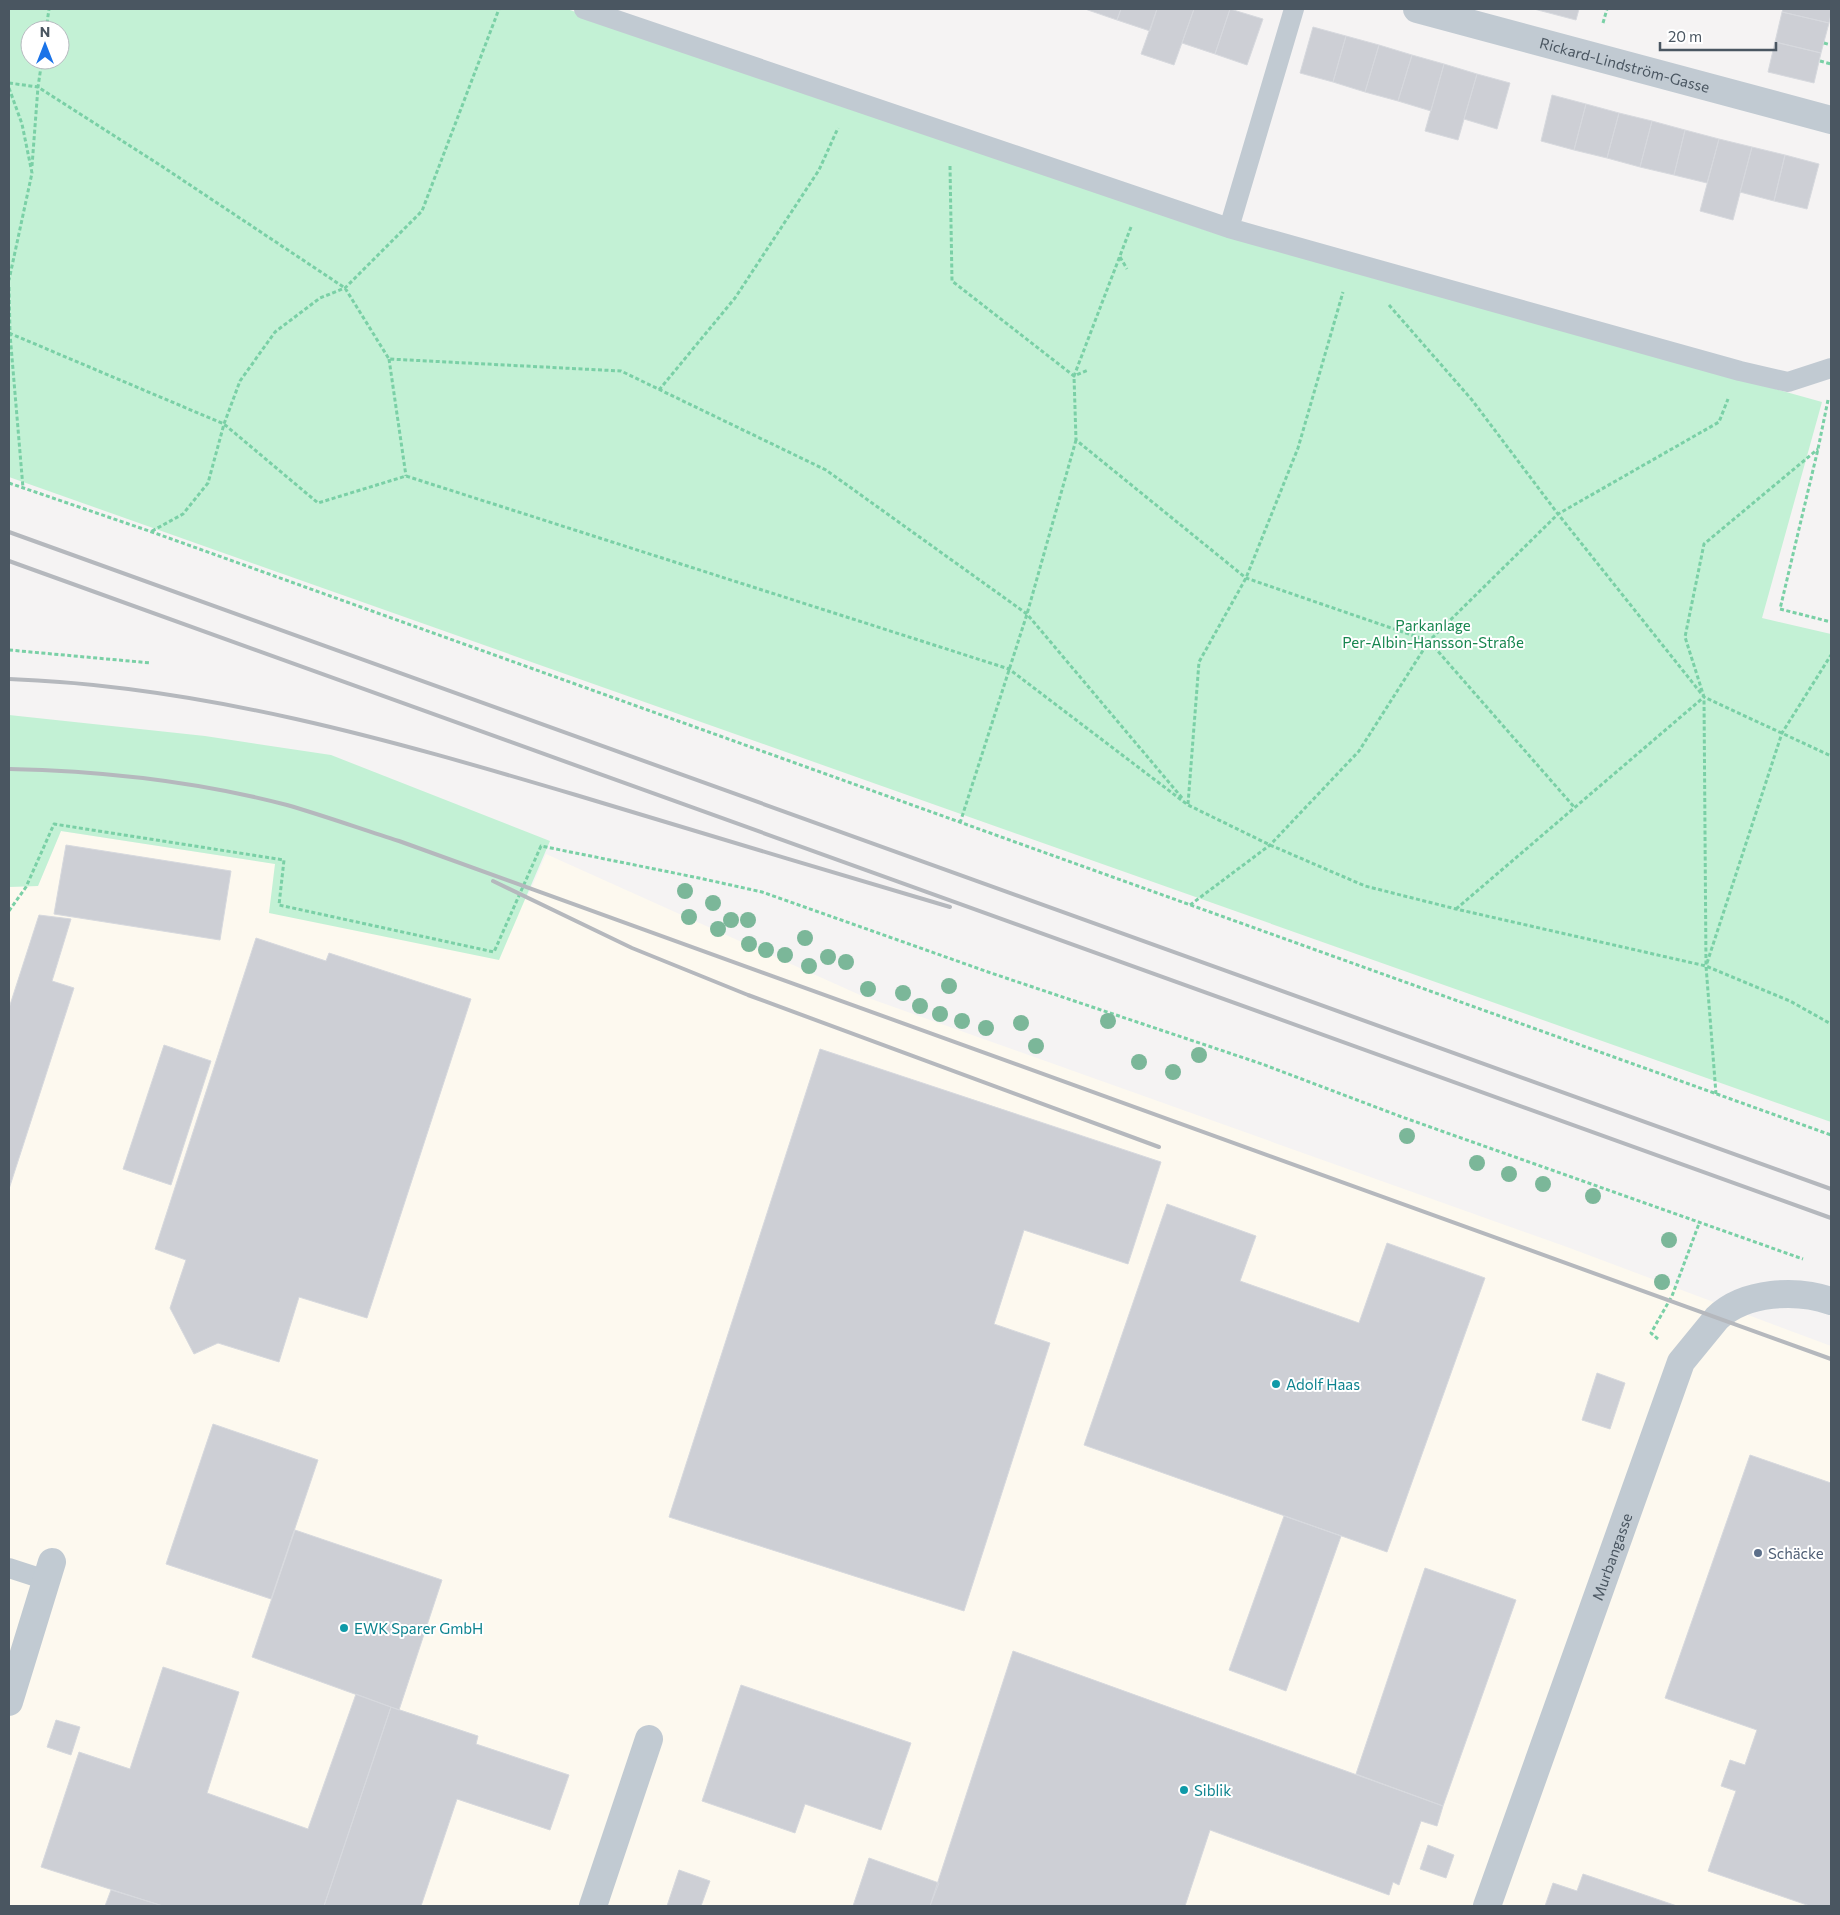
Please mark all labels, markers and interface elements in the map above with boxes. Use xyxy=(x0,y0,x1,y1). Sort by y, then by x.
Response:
north arrow xyxy=(20,20,70,70)
scale bar xyxy=(1660,20,1776,52)
text: N xyxy=(40,23,50,40)
text: 20 m xyxy=(1668,27,1702,45)
street label: Rickard-Lindström-Gasse xyxy=(1538,33,1712,96)
park label: Parkanlage Per-Albin-Hansson-Straße xyxy=(1342,616,1524,651)
place label: Adolf Haas xyxy=(1286,1375,1360,1393)
marker: Adolf Haas xyxy=(1270,1378,1282,1390)
street label: Murbangasse xyxy=(1588,1510,1635,1603)
place label: Schäcke xyxy=(1768,1544,1824,1562)
marker: Schäcke xyxy=(1752,1547,1764,1559)
place label: EWK Sparer GmbH xyxy=(354,1619,483,1637)
marker: EWK Sparer GmbH xyxy=(338,1622,350,1634)
place label: Siblik xyxy=(1194,1781,1231,1799)
marker: Siblik xyxy=(1178,1784,1190,1796)

